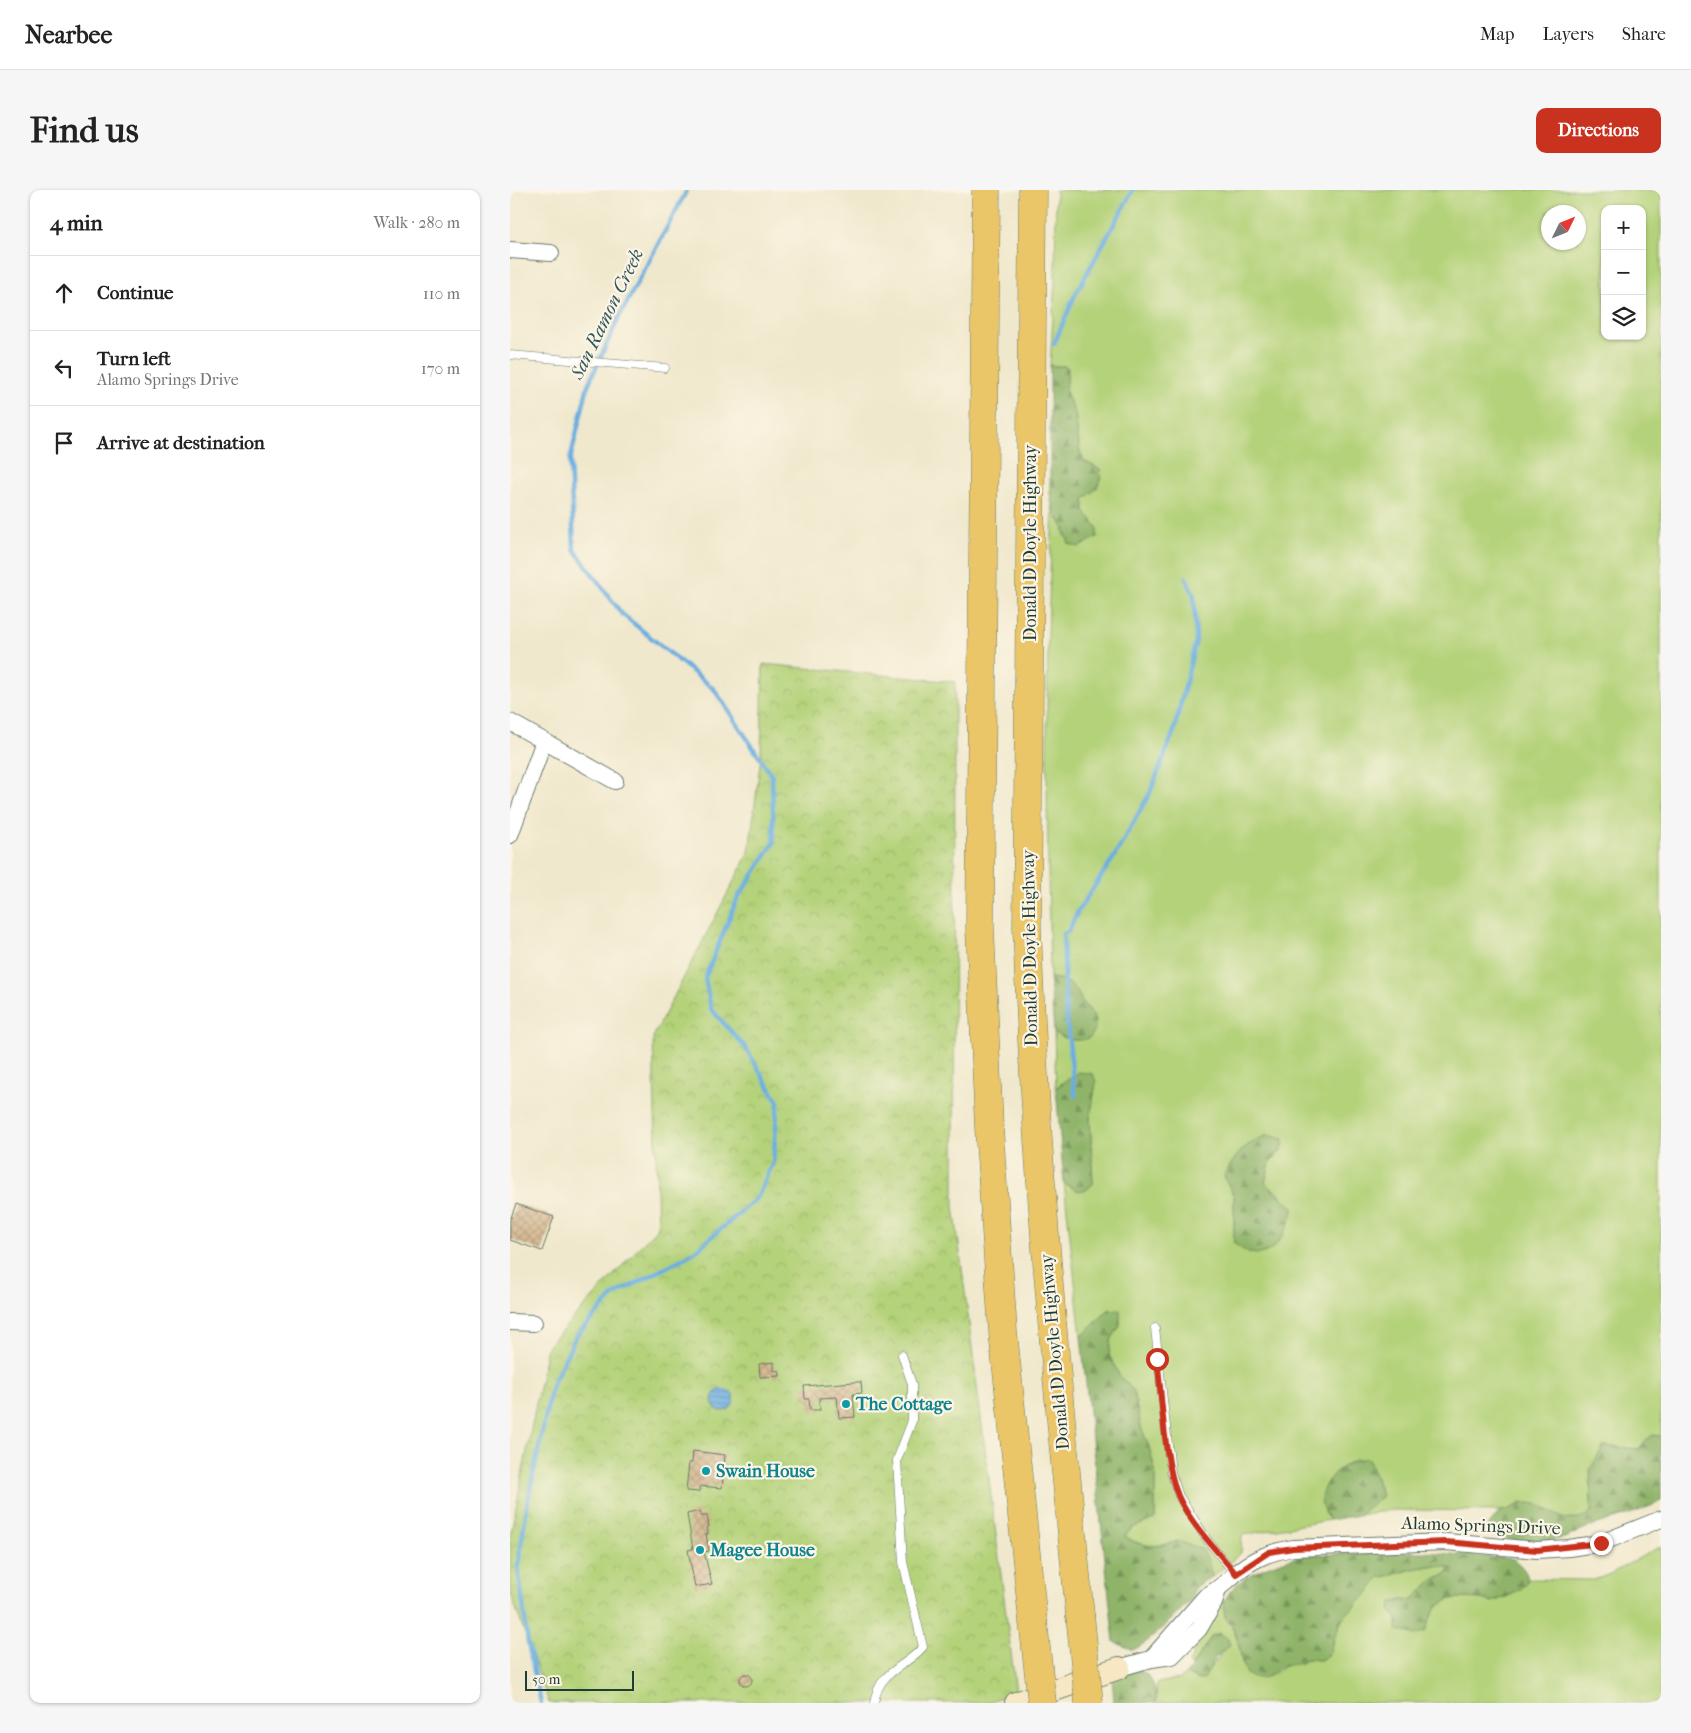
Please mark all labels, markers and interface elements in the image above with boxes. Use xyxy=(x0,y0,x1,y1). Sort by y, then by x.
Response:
text: Nearbee xyxy=(25,21,112,49)
text: Map xyxy=(1480,24,1514,45)
text: Layers xyxy=(1542,24,1594,45)
text: Share xyxy=(1622,24,1666,45)
button: Directions xyxy=(1536,108,1661,153)
text: Find us xyxy=(30,110,139,151)
north arrow xyxy=(1541,205,1586,250)
map controls xyxy=(1601,205,1646,340)
button: + xyxy=(1601,205,1646,250)
text: 4 min xyxy=(50,211,103,235)
text: Walk · 280 m xyxy=(373,213,460,232)
water label: San Ramon Creek xyxy=(565,245,648,384)
button: − xyxy=(1601,250,1646,295)
icon: ahead xyxy=(50,279,78,307)
text: Continue xyxy=(97,282,173,304)
text: 110 m xyxy=(423,284,460,303)
button: layers xyxy=(1601,295,1646,340)
text: Turn left xyxy=(97,348,171,370)
icon: left xyxy=(50,354,78,382)
text: 170 m xyxy=(421,359,460,378)
text: Alamo Springs Drive xyxy=(97,370,239,389)
icon: arrive xyxy=(50,429,78,457)
text: Arrive at destination xyxy=(97,432,265,454)
street label: Donald D Doyle Highway xyxy=(1020,443,1041,641)
street label: Donald D Doyle Highway xyxy=(1018,848,1042,1047)
street label: Donald D Doyle Highway xyxy=(1036,1252,1074,1451)
route start xyxy=(1146,1348,1169,1371)
place label: The Cottage xyxy=(855,1394,952,1415)
marker: The Cottage xyxy=(840,1398,852,1410)
place label: Swain House xyxy=(716,1461,815,1482)
marker: Swain House xyxy=(700,1465,712,1477)
street label: Alamo Springs Drive xyxy=(1400,1513,1561,1539)
route end xyxy=(1590,1532,1613,1555)
place label: Magee House xyxy=(709,1540,815,1561)
marker: Magee House xyxy=(694,1544,706,1556)
scale bar xyxy=(525,1668,634,1691)
text: 50 m xyxy=(532,1671,560,1688)

